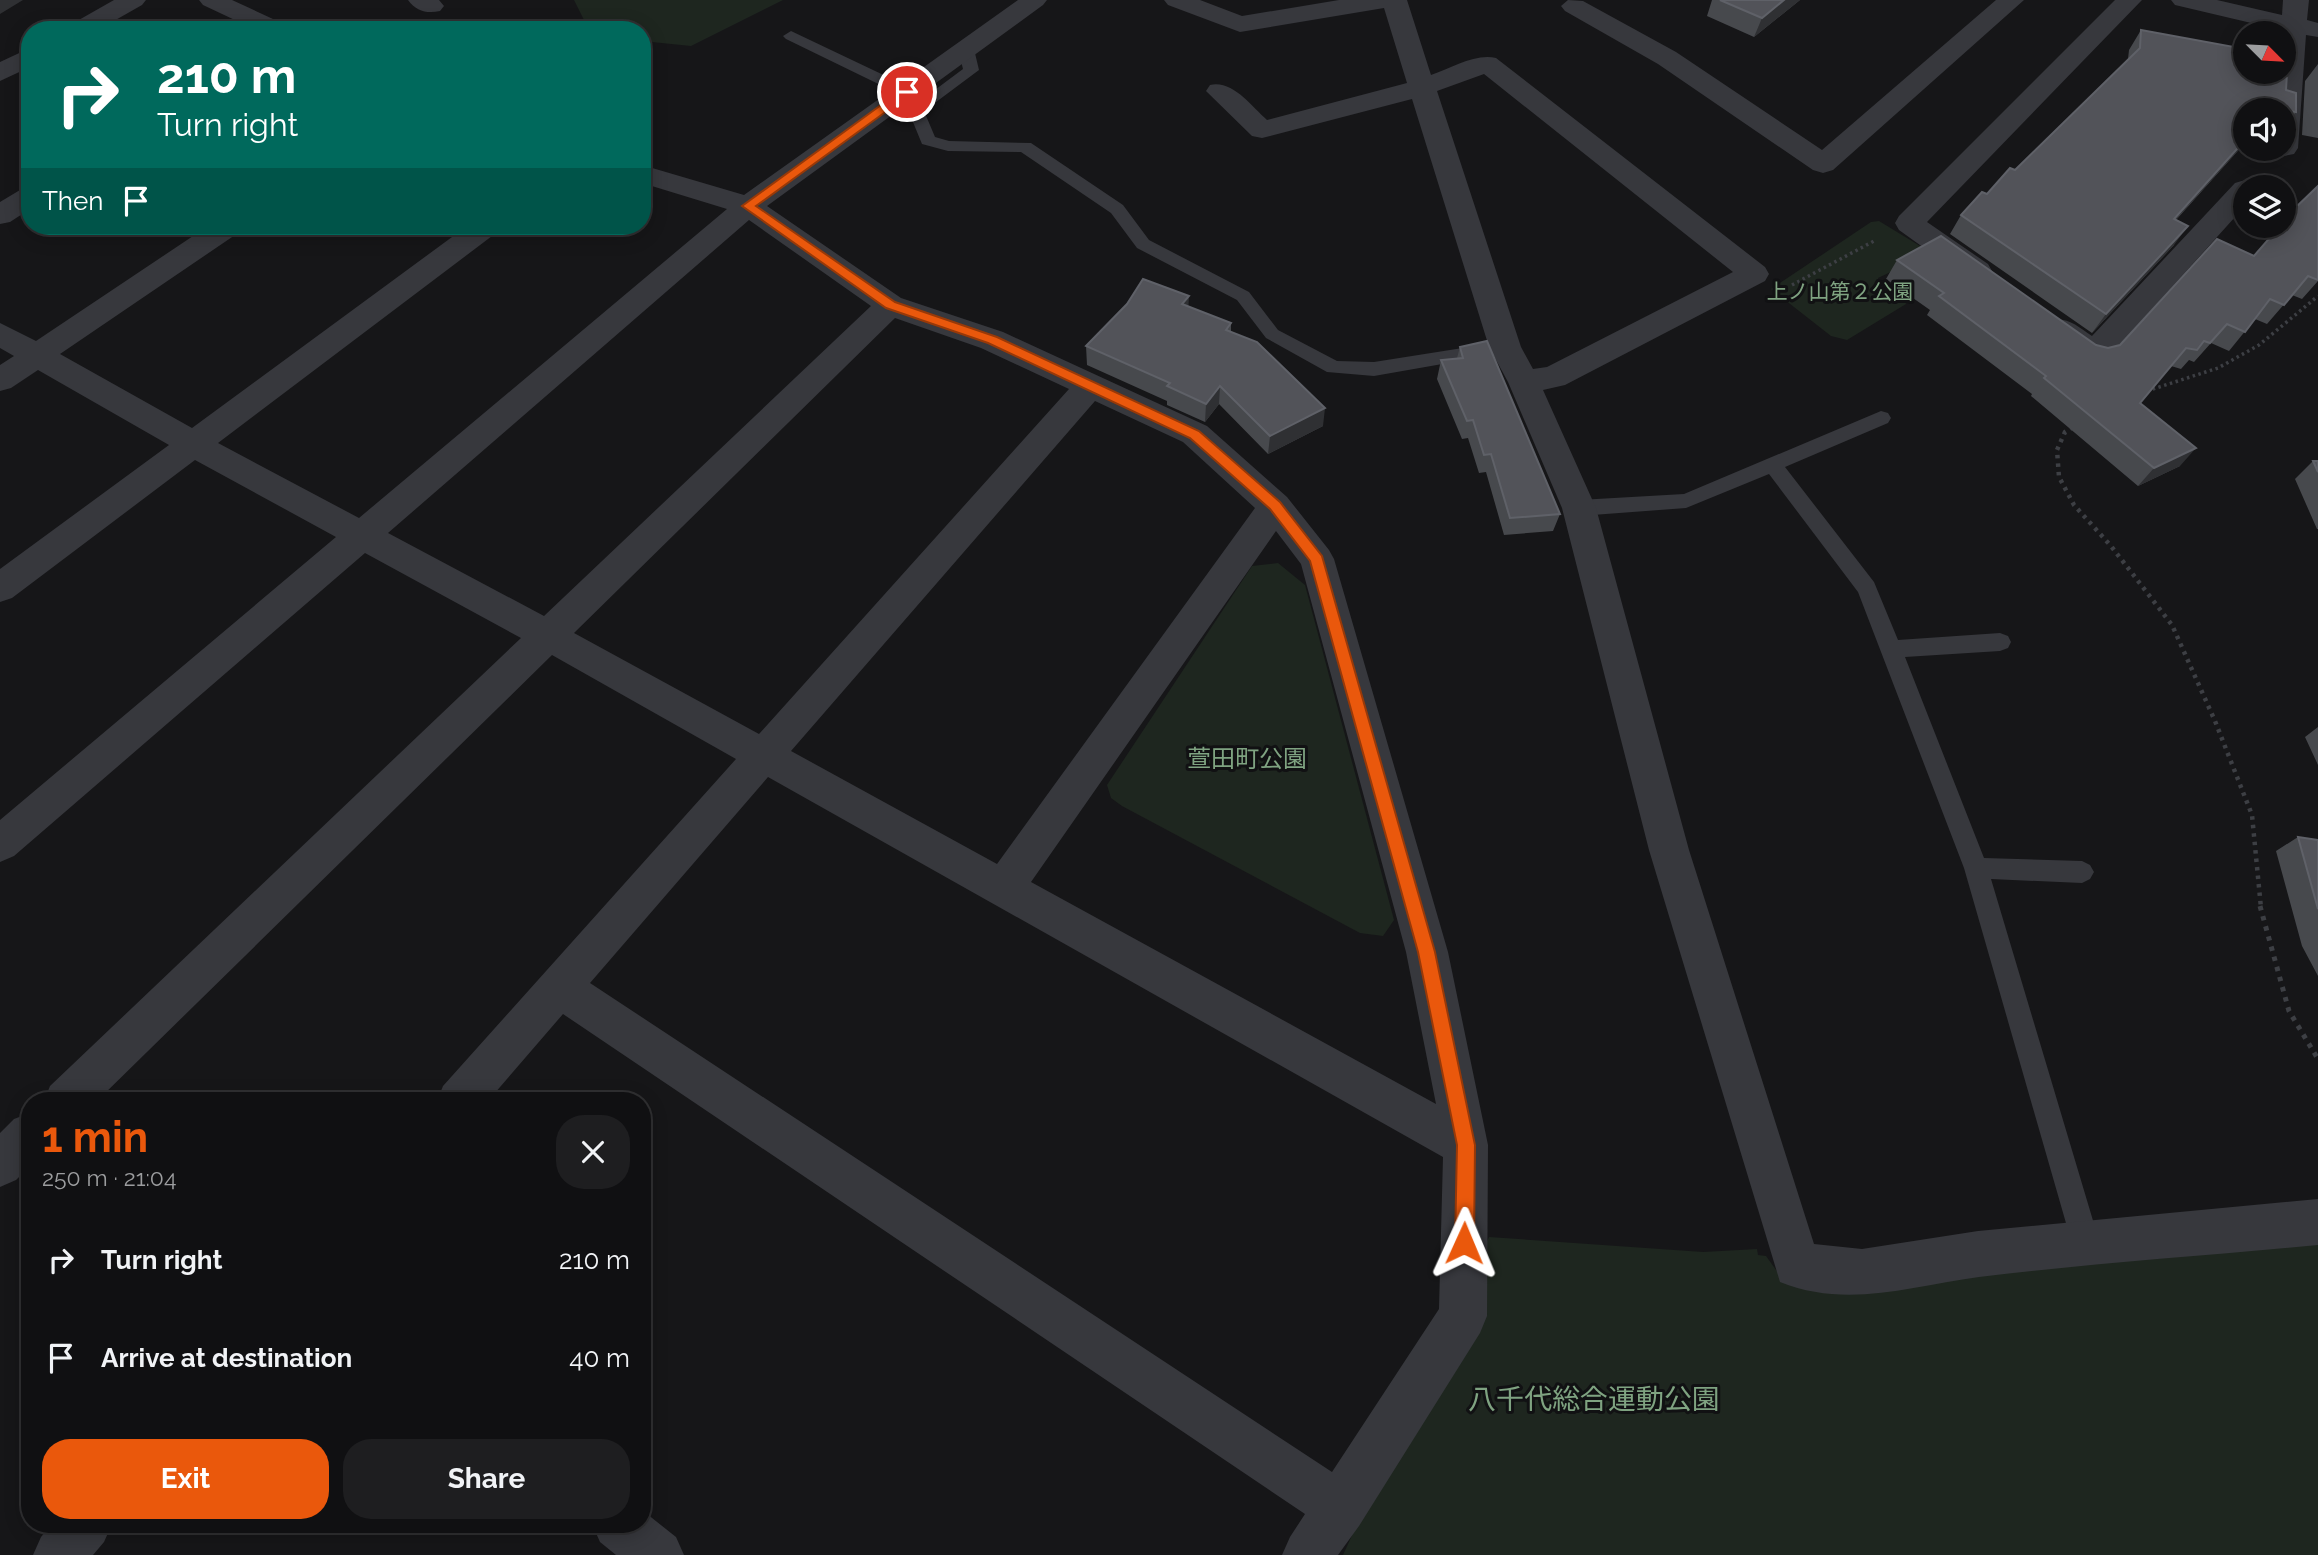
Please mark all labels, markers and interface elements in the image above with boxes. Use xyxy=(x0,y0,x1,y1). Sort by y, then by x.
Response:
north arrow xyxy=(2233,21,2296,84)
map controls xyxy=(2233,21,2296,238)
text: 210 m xyxy=(157,47,296,104)
icon: right xyxy=(42,49,133,140)
pin xyxy=(877,62,937,122)
icon: arrive xyxy=(888,73,926,111)
button: sound xyxy=(2233,98,2296,161)
text: Turn right xyxy=(157,106,298,143)
button: layers xyxy=(2233,175,2296,238)
icon: arrive xyxy=(117,182,155,220)
text: Then xyxy=(42,186,103,216)
park label: 上ノ山第２公園 xyxy=(1767,279,1914,304)
park label: 萱田町公園 xyxy=(1187,744,1307,773)
text: 1 min xyxy=(42,1113,148,1162)
button: close xyxy=(556,1115,630,1189)
text: 250 m · 21:04 xyxy=(42,1164,176,1191)
position arrow xyxy=(1427,1206,1501,1280)
icon: right xyxy=(42,1241,80,1279)
text: Turn right xyxy=(101,1245,222,1275)
text: 210 m xyxy=(559,1245,630,1275)
icon: arrive xyxy=(42,1339,80,1377)
text: Arrive at destination xyxy=(101,1343,352,1373)
text: 40 m xyxy=(569,1343,630,1373)
park label: 八千代総合運動公園 xyxy=(1468,1383,1720,1416)
button: Exit xyxy=(42,1439,329,1519)
button: Share xyxy=(343,1439,630,1519)

